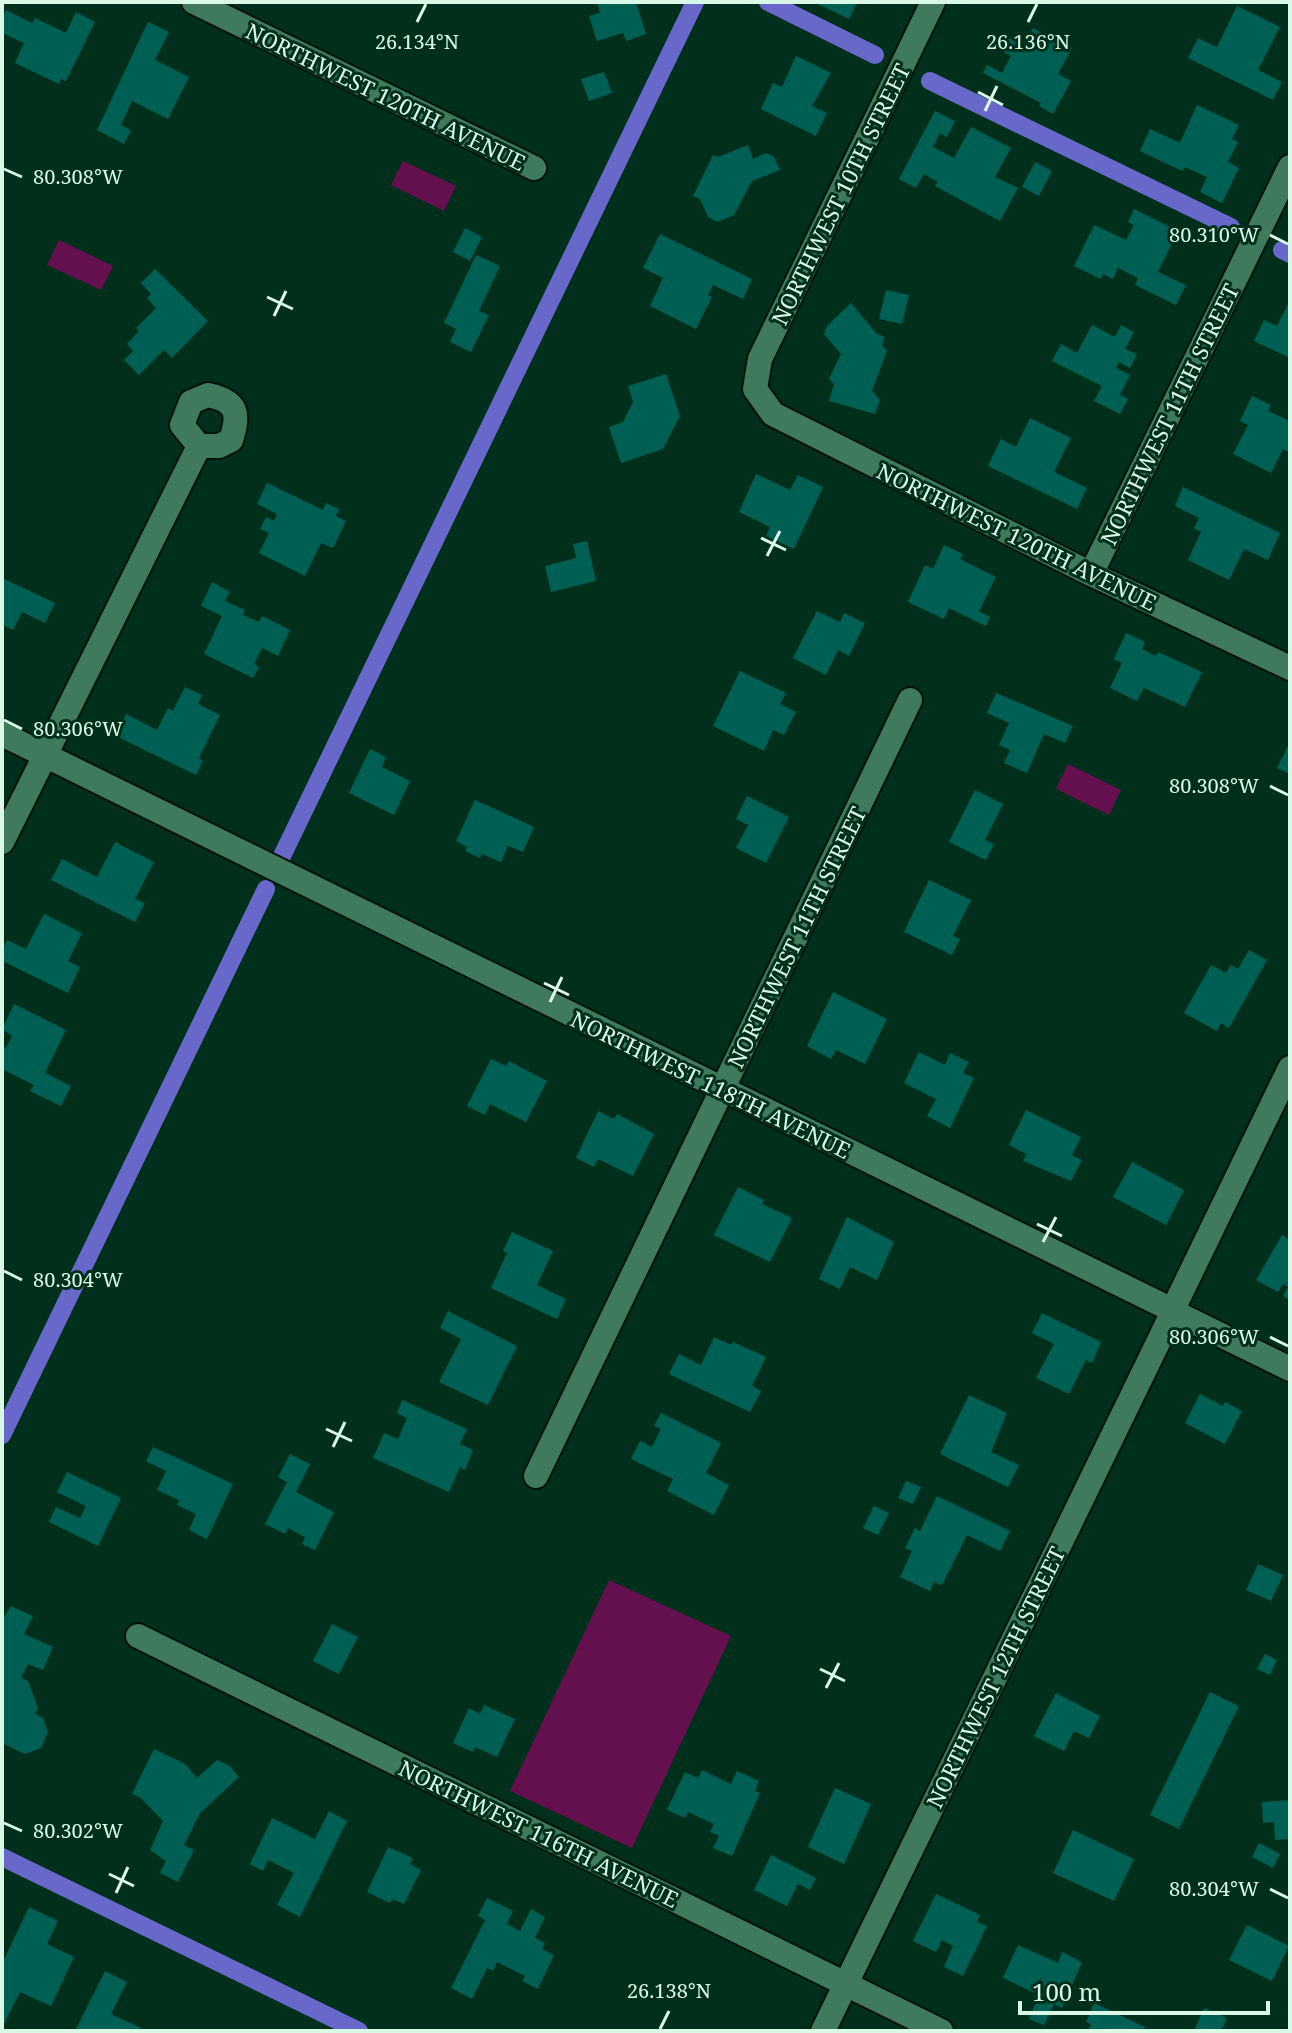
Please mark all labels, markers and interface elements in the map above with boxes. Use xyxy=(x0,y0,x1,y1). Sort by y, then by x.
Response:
street label: NORTHWEST 120TH AVENUE xyxy=(241,15,531,177)
text: 26.134°N xyxy=(375,28,459,55)
text: 26.136°N xyxy=(986,28,1070,55)
street label: NORTHWEST 10TH STREET xyxy=(764,58,917,330)
text: 80.308°W xyxy=(33,163,123,190)
text: 80.310°W xyxy=(1169,221,1259,248)
street label: NORTHWEST 11TH STREET xyxy=(1093,278,1246,550)
street label: NORTHWEST 120TH AVENUE xyxy=(872,455,1162,617)
text: 80.306°W xyxy=(33,715,123,742)
text: 80.308°W xyxy=(1169,772,1259,799)
street label: NORTHWEST 11TH STREET xyxy=(720,801,873,1073)
street label: NORTHWEST 118TH AVENUE xyxy=(566,1003,856,1165)
text: 80.304°W xyxy=(33,1266,123,1293)
text: 80.306°W xyxy=(1169,1323,1259,1350)
street label: NORTHWEST 12TH STREET xyxy=(919,1541,1072,1813)
street label: NORTHWEST 116TH AVENUE xyxy=(394,1752,684,1914)
text: 80.302°W xyxy=(33,1817,123,1844)
text: 80.304°W xyxy=(1169,1875,1259,1902)
scale bar xyxy=(1020,1965,1268,2015)
text: 100 m xyxy=(1032,1975,1101,2008)
text: 26.138°N xyxy=(627,1977,711,2004)

